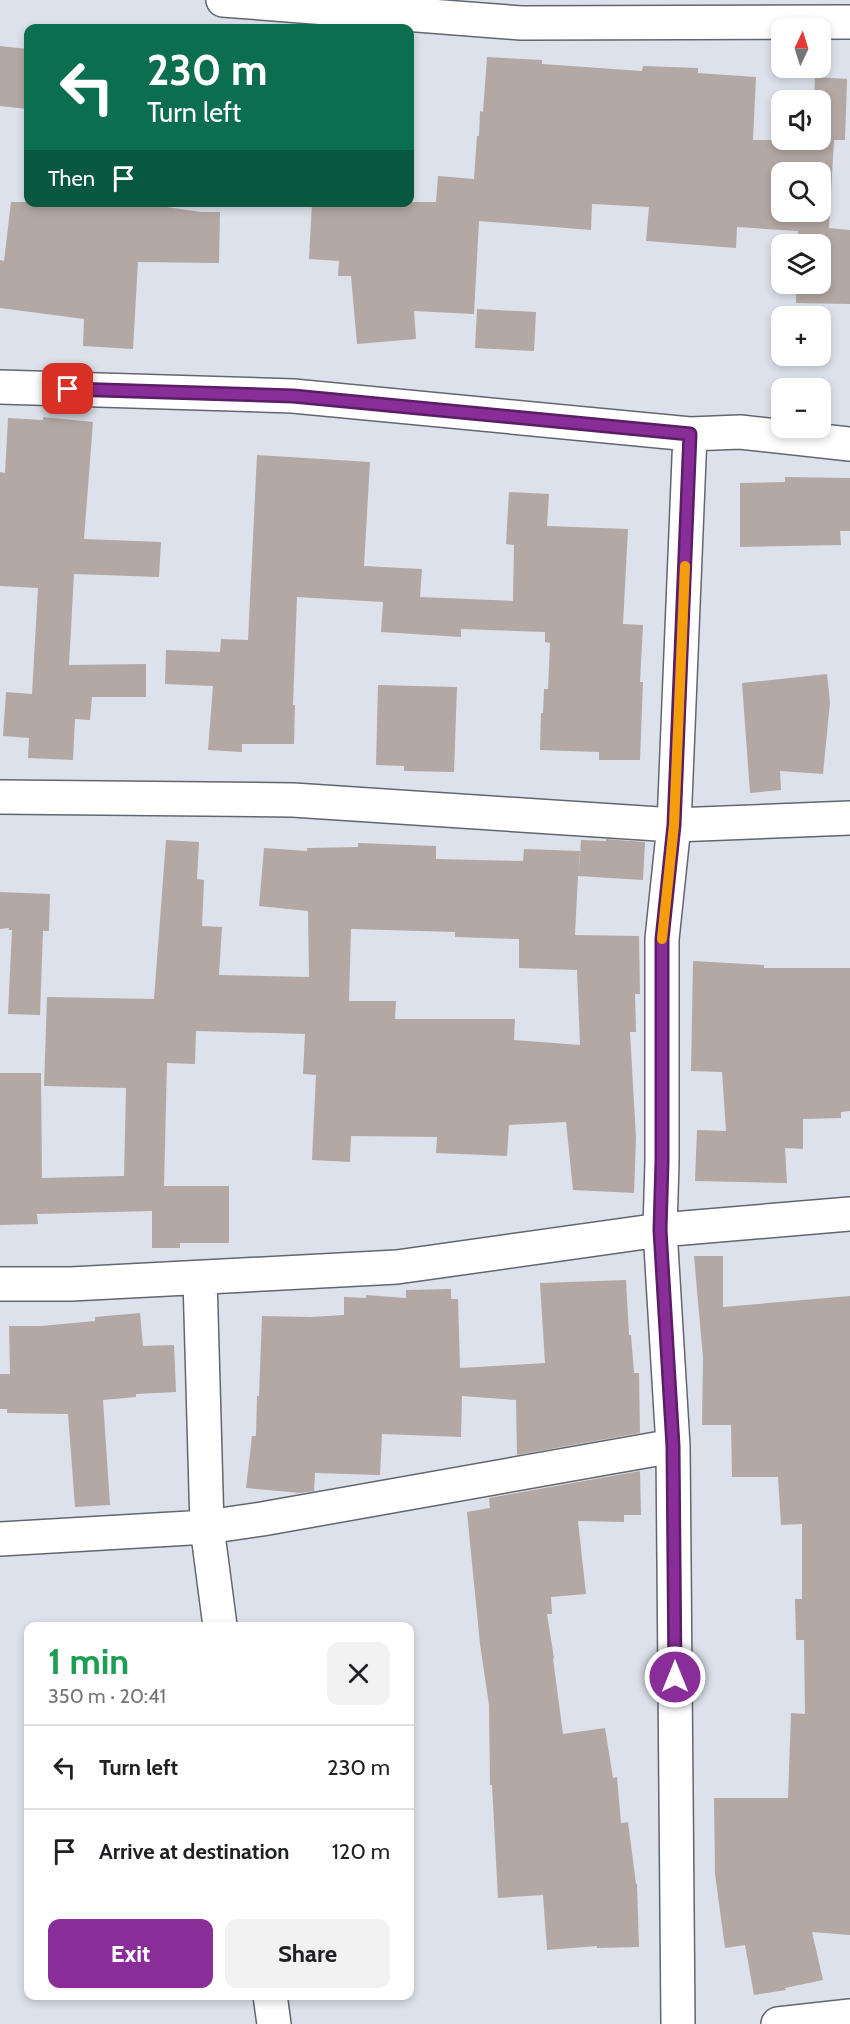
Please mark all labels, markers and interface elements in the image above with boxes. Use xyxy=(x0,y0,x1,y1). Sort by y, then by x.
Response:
north arrow xyxy=(771,18,831,78)
map controls xyxy=(771,18,831,438)
text: 230 m xyxy=(147,44,267,96)
icon: left xyxy=(48,48,126,126)
button: sound xyxy=(771,90,831,150)
text: Turn left xyxy=(147,96,241,129)
icon: arrive xyxy=(107,162,140,195)
button: search xyxy=(771,162,831,222)
text: Then xyxy=(48,165,95,192)
button: layers xyxy=(771,234,831,294)
button: + xyxy=(771,306,831,366)
pin xyxy=(42,363,93,414)
icon: arrive xyxy=(51,372,84,405)
button: − xyxy=(771,378,831,438)
text: 1 min xyxy=(48,1639,129,1683)
button: close xyxy=(327,1642,390,1705)
position arrow xyxy=(643,1645,707,1709)
text: 350 m · 20:41 xyxy=(48,1684,166,1708)
icon: left xyxy=(48,1751,81,1784)
text: Turn left xyxy=(99,1754,178,1781)
text: 230 m xyxy=(327,1754,390,1781)
icon: arrive xyxy=(48,1835,81,1868)
text: Arrive at destination xyxy=(99,1838,289,1865)
text: 120 m xyxy=(332,1838,390,1865)
button: Exit xyxy=(48,1919,213,1988)
button: Share xyxy=(225,1919,390,1988)

